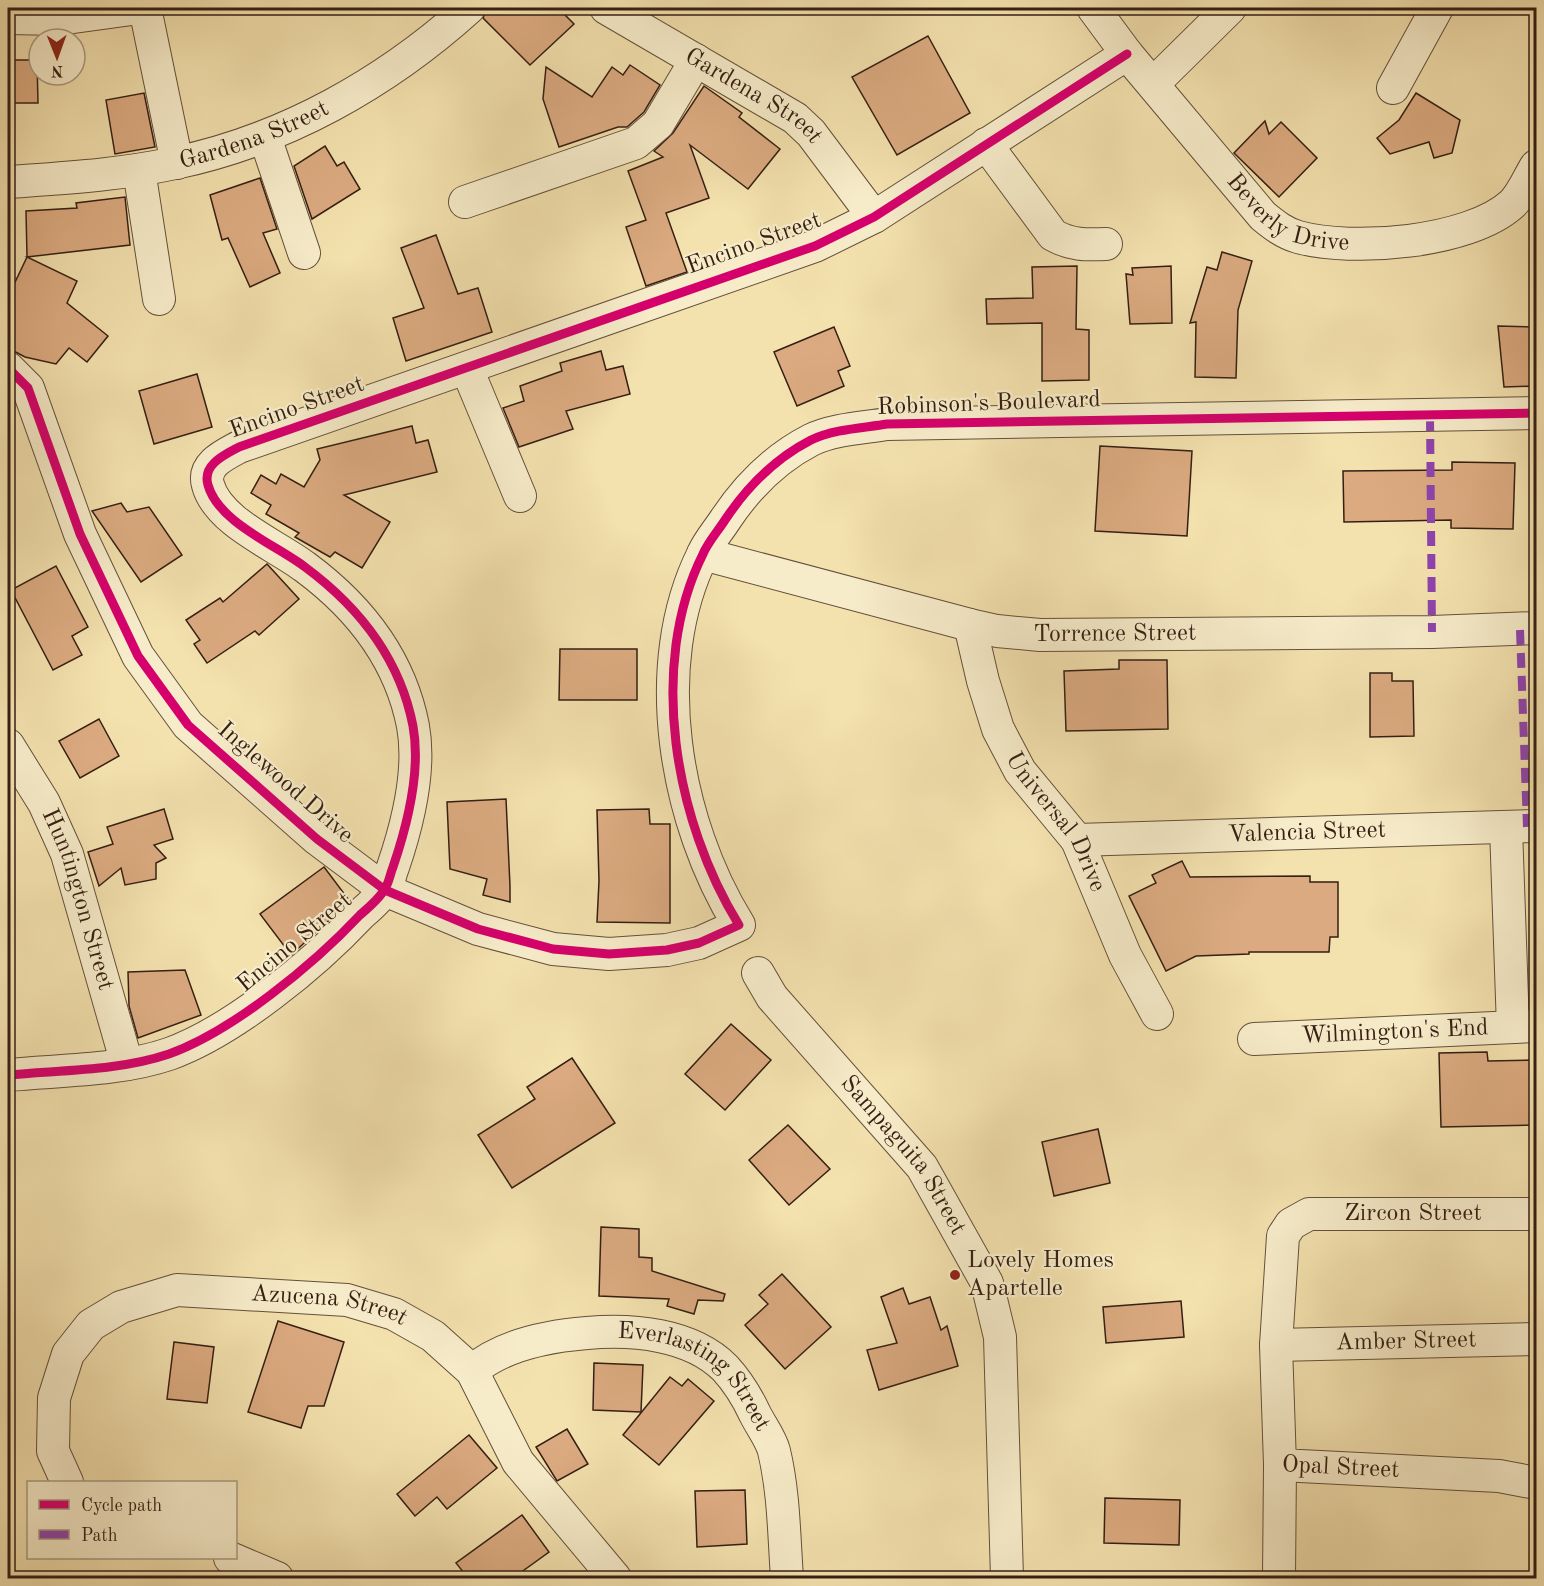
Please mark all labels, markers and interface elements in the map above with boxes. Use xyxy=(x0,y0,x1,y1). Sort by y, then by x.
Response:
north arrow xyxy=(27,27,87,87)
street label: Gardena Street xyxy=(680,44,827,148)
text: N xyxy=(50,62,63,78)
street label: Gardena Street xyxy=(177,97,333,174)
street label: Beverly Drive xyxy=(1221,170,1350,256)
street label: Encino Street xyxy=(683,208,825,280)
street label: Encino Street xyxy=(226,372,368,444)
street label: Robinson's Boulevard xyxy=(877,388,1101,420)
street label: Torrence Street xyxy=(1033,622,1196,647)
street label: Inglewood Drive xyxy=(213,718,357,848)
street label: Universal Drive xyxy=(1001,749,1109,896)
street label: Huntington Street xyxy=(36,805,117,993)
street label: Valencia Street xyxy=(1227,819,1386,847)
street label: Encino Street xyxy=(233,888,357,998)
street label: Wilmington's End xyxy=(1301,1016,1489,1049)
street label: Sampaguita Street xyxy=(836,1071,970,1239)
street label: Zircon Street xyxy=(1344,1202,1482,1226)
place label: Lovely Homes Apartelle xyxy=(967,1249,1114,1301)
marker: Lovely Homes Apartelle xyxy=(948,1268,962,1282)
street label: Azucena Street xyxy=(250,1282,411,1331)
street label: Everlasting Street xyxy=(617,1320,774,1436)
street label: Amber Street xyxy=(1335,1328,1477,1356)
street label: Opal Street xyxy=(1281,1453,1400,1483)
legend xyxy=(27,1481,237,1559)
text: Cycle path xyxy=(81,1497,162,1515)
text: Path xyxy=(81,1527,118,1545)

